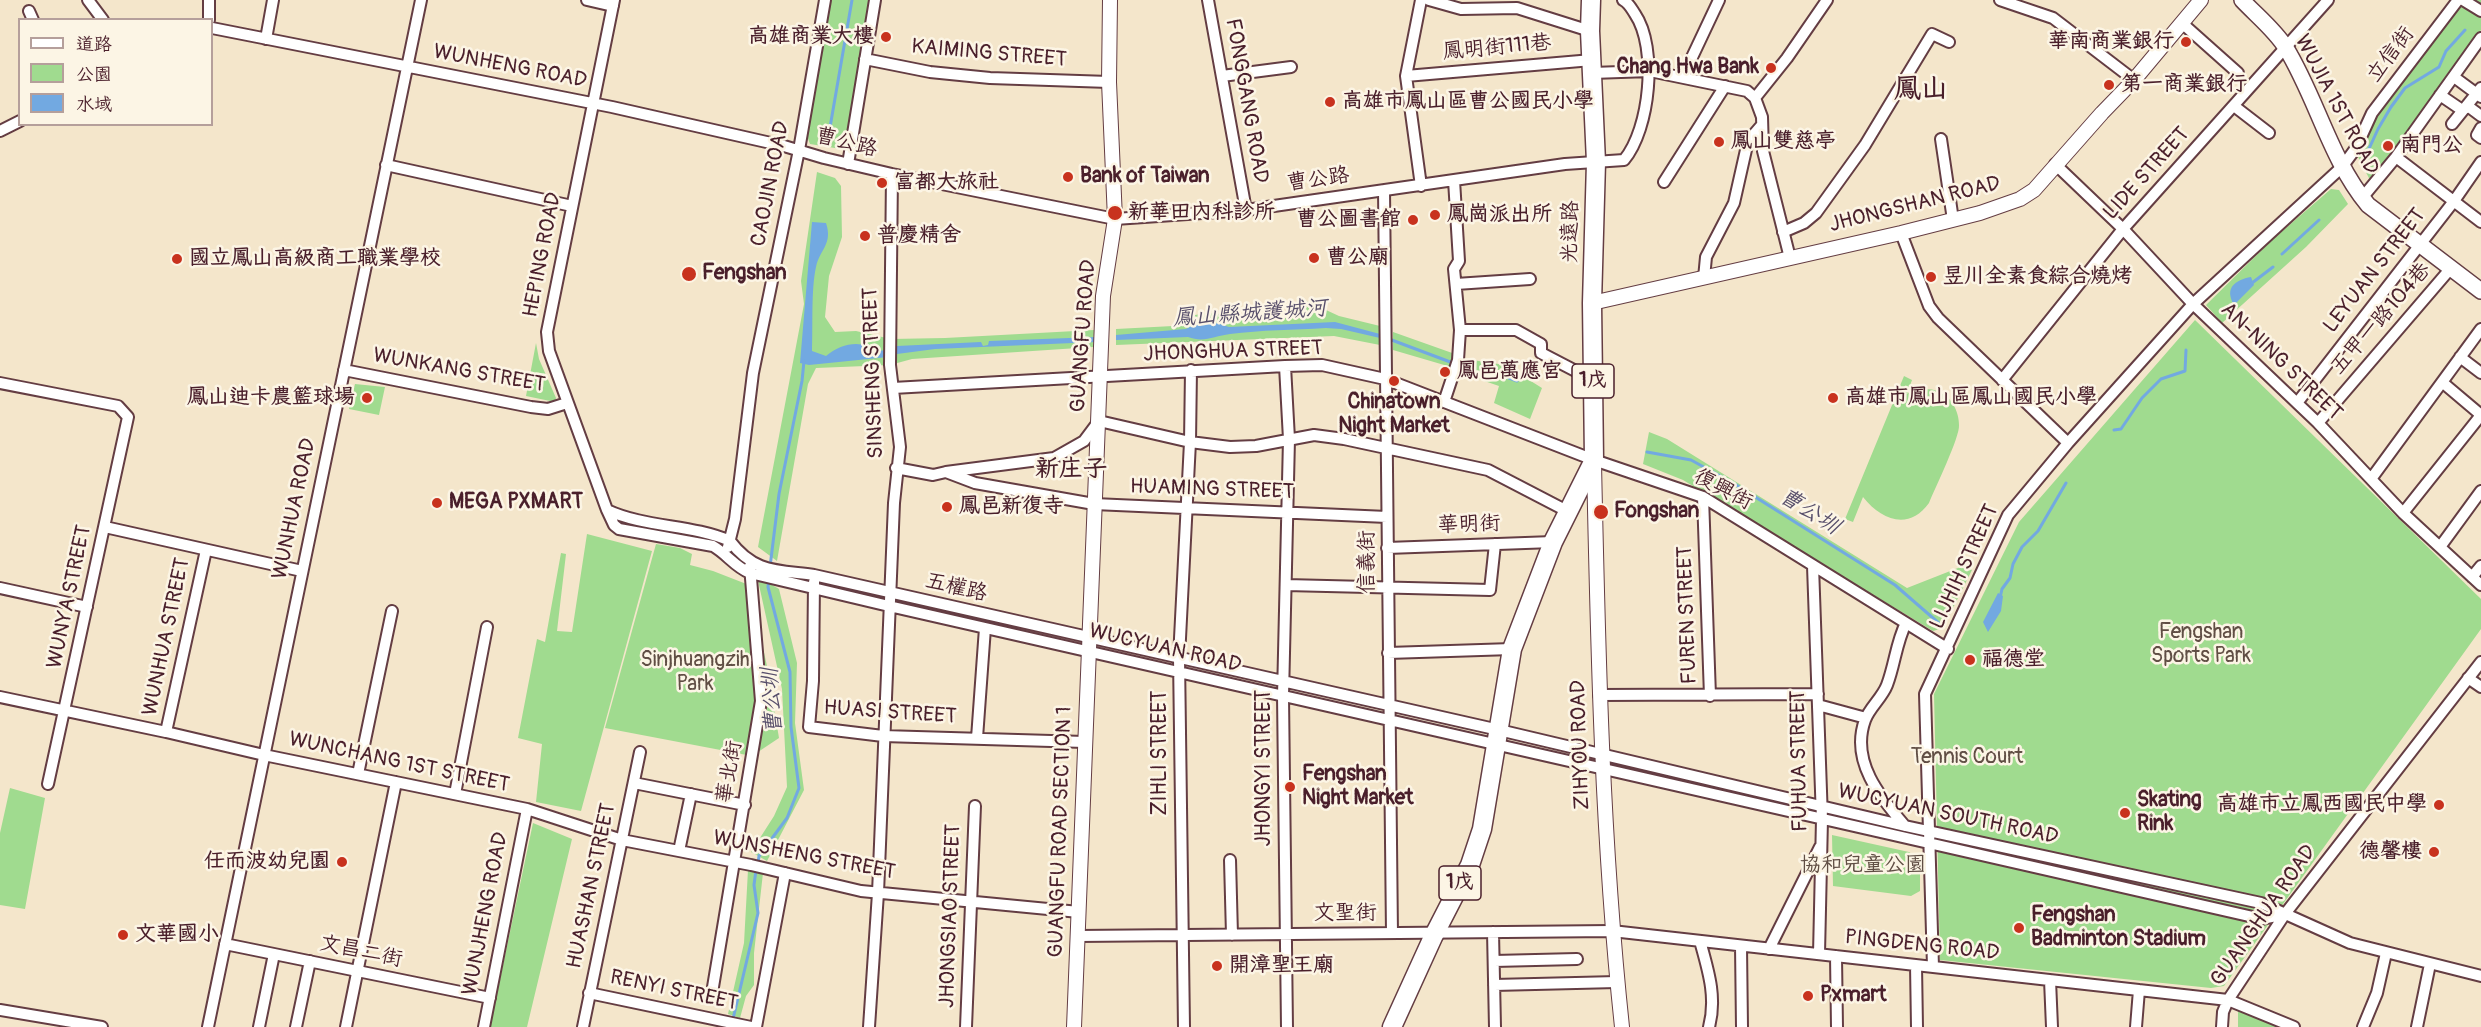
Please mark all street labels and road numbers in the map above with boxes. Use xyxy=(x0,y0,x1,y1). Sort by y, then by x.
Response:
street label: FONGGANG ROAD xyxy=(1219,17,1273,185)
street label: 立信街 xyxy=(2362,22,2420,88)
street label: 鳳明街111巷 xyxy=(1442,31,1552,65)
street label: WUJIA 1ST ROAD xyxy=(2289,31,2383,179)
street label: KAIMING STREET xyxy=(910,35,1068,73)
street label: WUNHENG ROAD xyxy=(431,40,589,94)
street label: CAOJIN ROAD xyxy=(747,119,795,249)
street label: LIDE STREET xyxy=(2099,122,2195,226)
street label: 曹公路 xyxy=(812,123,880,163)
street label: 曹公路 xyxy=(1285,163,1351,197)
street label: JHONGSHAN ROAD xyxy=(1827,172,2003,238)
street label: HEPING ROAD xyxy=(519,190,567,320)
street label: 光遠路 xyxy=(1558,200,1584,264)
street label: LEYUAN STREET xyxy=(2319,204,2431,338)
street label: 五甲一路104巷 xyxy=(2326,258,2436,380)
street label: GUANGFU ROAD xyxy=(1066,259,1102,413)
street label: SINSHENG STREET xyxy=(858,287,890,459)
street label: AN-NING STREET xyxy=(2215,298,2347,426)
street label: JHONGHUA STREET xyxy=(1143,336,1323,368)
street label: WUNKANG STREET xyxy=(371,343,547,399)
road number: 1戊 xyxy=(1572,364,1614,398)
street label: WUNHUA ROAD xyxy=(268,436,322,582)
street label: 復興街 xyxy=(1689,464,1757,516)
street label: HUAMING STREET xyxy=(1130,475,1294,505)
street label: LIJHIH STREET xyxy=(1925,501,2005,633)
street label: 華明街 xyxy=(1437,511,1501,539)
street label: WUNYA STREET xyxy=(43,523,97,671)
street label: 信義街 xyxy=(1355,531,1381,593)
street label: FUREN STREET xyxy=(1673,545,1703,685)
street label: WUNHUA STREET xyxy=(138,556,196,718)
street label: 五權路 xyxy=(922,569,990,607)
street label: WUCYUAN ROAD xyxy=(1086,619,1244,679)
street label: ZIHYOU ROAD xyxy=(1566,680,1596,810)
street label: JHONGYI STREET xyxy=(1252,689,1278,847)
street label: ZIHLI STREET xyxy=(1148,690,1174,816)
street label: FUHUA STREET xyxy=(1786,690,1814,832)
street label: HUASI STREET xyxy=(823,696,957,730)
street label: GUANGFU ROAD SECTION 1 xyxy=(1044,706,1078,958)
street label: WUNCHANG 1ST STREET xyxy=(286,727,512,799)
street label: 華北街 xyxy=(712,739,748,805)
street label: WUCYUAN SOUTH ROAD xyxy=(1836,779,2060,851)
street label: HUASHAN STREET xyxy=(562,801,622,971)
street label: JHONGSIAO STREET xyxy=(935,824,967,1008)
street label: WUNSHENG STREET xyxy=(711,826,897,886)
street label: WUNJHENG ROAD xyxy=(458,830,514,998)
street label: GUANGHUA ROAD xyxy=(2206,840,2322,992)
road number: 1戊 xyxy=(1439,866,1481,900)
street label: 文聖街 xyxy=(1314,901,1376,927)
street label: PINGDENG ROAD xyxy=(1844,925,2000,967)
street label: 文昌二街 xyxy=(317,931,405,973)
street label: RENYI STREET xyxy=(608,965,740,1017)

